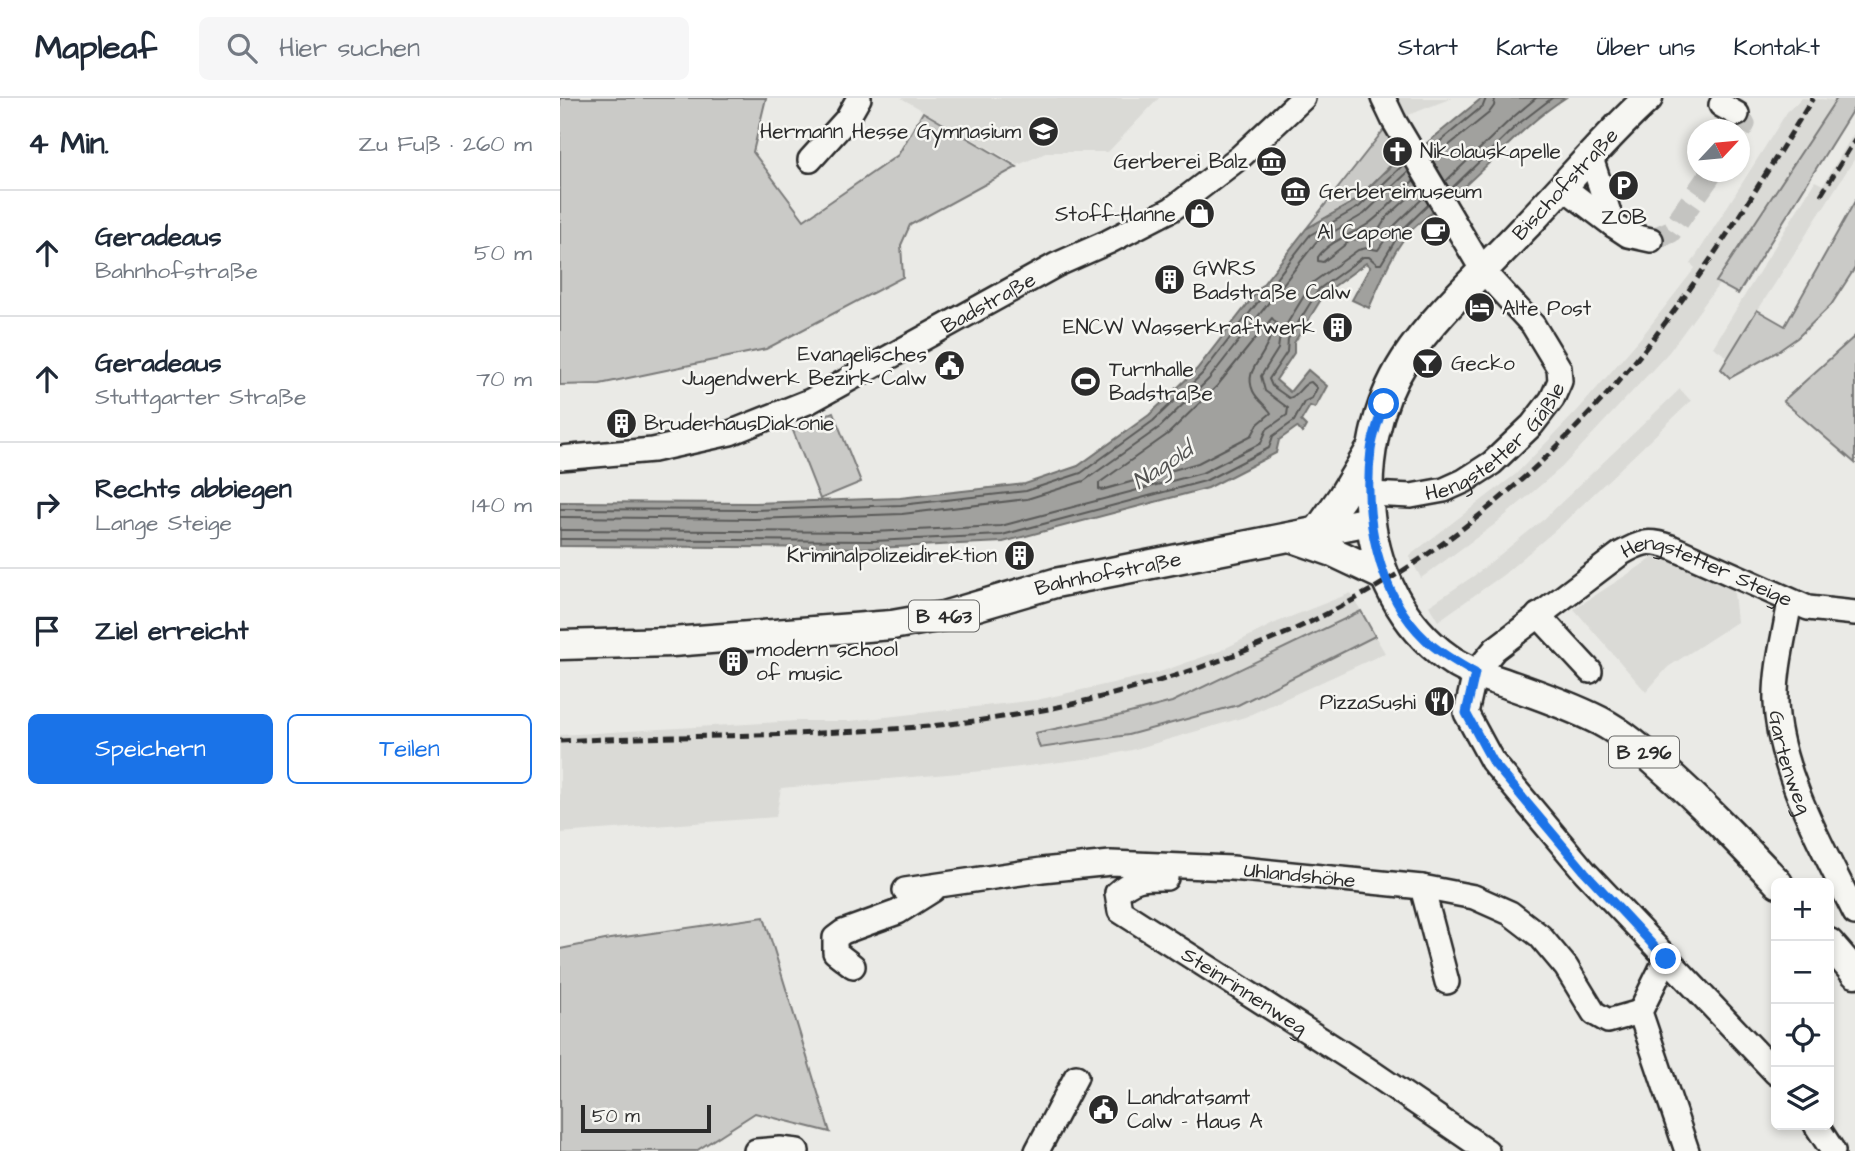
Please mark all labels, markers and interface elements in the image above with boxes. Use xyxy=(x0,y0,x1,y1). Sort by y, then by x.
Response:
search box xyxy=(199,17,689,80)
text: Mapleaf xyxy=(35,25,157,71)
icon: search xyxy=(223,29,261,67)
text: Hier suchen xyxy=(279,30,420,66)
text: Start xyxy=(1398,31,1458,65)
text: Karte xyxy=(1496,31,1559,65)
text: Über uns xyxy=(1597,31,1696,65)
text: Kontakt xyxy=(1734,31,1820,65)
school or university icon: Hermann Hesse Gymnasium xyxy=(1027,114,1061,148)
place label: Hermann Hesse Gymnasium xyxy=(760,117,1022,148)
north arrow xyxy=(1687,119,1750,182)
street label: Bischofstraße xyxy=(1506,122,1625,247)
text: 4 Min. xyxy=(28,123,109,165)
text: Zu Fuß · 260 m xyxy=(358,128,532,160)
church icon: Nikolauskapelle xyxy=(1380,134,1414,168)
place label: Nikolauskapelle xyxy=(1420,137,1561,167)
museum icon: Gerberei Balz xyxy=(1254,144,1288,178)
place label: Gerberei Balz xyxy=(1114,147,1249,176)
parking icon: ZOB xyxy=(1607,168,1641,202)
museum icon: Gerbereimuseum xyxy=(1279,174,1313,208)
place label: Gerbereimuseum xyxy=(1319,177,1482,206)
shop icon: Stoff-Hanne xyxy=(1182,197,1216,231)
place label: Stoff-Hanne xyxy=(1055,200,1176,229)
place label: ZOB xyxy=(1601,203,1647,232)
cafe icon: Al Capone xyxy=(1419,215,1453,249)
place label: Al Capone xyxy=(1317,218,1413,248)
text: Geradeaus xyxy=(95,219,222,255)
icon: ahead xyxy=(28,234,66,272)
text: 50 m xyxy=(474,237,532,269)
place label: GWRS Badstraße Calw xyxy=(1193,254,1351,307)
text: Bahnhofstraße xyxy=(95,255,258,287)
building icon: GWRS Badstraße Calw xyxy=(1153,263,1187,297)
street label: Badstraße xyxy=(936,265,1041,341)
hotel icon: Alte Post xyxy=(1462,291,1496,325)
place label: Alte Post xyxy=(1502,294,1592,323)
building icon: ENCW Wasserkraftwerk xyxy=(1321,310,1355,344)
place label: ENCW Wasserkraftwerk xyxy=(1063,313,1315,342)
place label: Evangelisches Jugendwerk Bezirk Calw xyxy=(682,340,927,395)
text: Geradeaus xyxy=(95,345,222,381)
bar icon: Gecko xyxy=(1411,346,1445,380)
public building icon: Evangelisches Jugendwerk Bezirk Calw xyxy=(933,349,967,383)
place label: Gecko xyxy=(1451,349,1515,378)
place label: Turnhalle Badstraße xyxy=(1109,355,1213,408)
icon: ahead xyxy=(28,360,66,398)
text: 70 m xyxy=(476,363,532,395)
sports icon: Turnhalle Badstraße xyxy=(1069,364,1103,398)
street label: Hengstetter Gäßle xyxy=(1423,378,1573,508)
text: Stuttgarter Straße xyxy=(95,381,307,413)
route start xyxy=(1368,388,1399,419)
building icon: BruderhausDiakonie xyxy=(604,406,638,440)
place label: BruderhausDiakonie xyxy=(644,409,834,438)
water label: Nagold xyxy=(1126,432,1203,498)
text: Rechts abbiegen xyxy=(95,471,292,507)
icon: right xyxy=(28,486,66,524)
text: 140 m xyxy=(472,489,532,521)
text: Lange Steige xyxy=(95,507,232,539)
street label: Hengstetter Steige xyxy=(1616,528,1797,614)
building icon: Kriminalpolizeidirektion xyxy=(1003,538,1037,572)
place label: Kriminalpolizeidirektion xyxy=(787,541,997,571)
street label: Bahnhofstraße xyxy=(1031,545,1184,603)
road number: B 463 xyxy=(909,601,979,632)
icon: arrive xyxy=(28,612,66,650)
text: Ziel erreicht xyxy=(95,613,249,649)
place label: modern school of music xyxy=(756,635,898,688)
building icon: modern school of music xyxy=(716,644,750,678)
restaurant icon: PizzaSushi xyxy=(1422,685,1456,719)
place label: PizzaSushi xyxy=(1320,688,1416,717)
street label: Gartenweg xyxy=(1761,709,1819,819)
button: Speichern xyxy=(28,714,273,784)
button: Teilen xyxy=(287,714,532,784)
road number: B 296 xyxy=(1609,736,1679,768)
street label: Uhlandshöhe xyxy=(1243,855,1357,895)
map controls xyxy=(1771,878,1834,1130)
button: + xyxy=(1771,878,1834,941)
street label: Steinrinnenweg xyxy=(1176,940,1313,1044)
button: − xyxy=(1771,941,1834,1004)
route end xyxy=(1650,943,1681,974)
button: locate xyxy=(1771,1004,1834,1067)
button: layers xyxy=(1771,1067,1834,1130)
place label: Landratsamt Calw - Haus A xyxy=(1127,1083,1263,1136)
public building icon: Landratsamt Calw - Haus A xyxy=(1087,1092,1121,1126)
scale bar xyxy=(581,1102,710,1134)
text: 50 m xyxy=(592,1103,640,1130)

